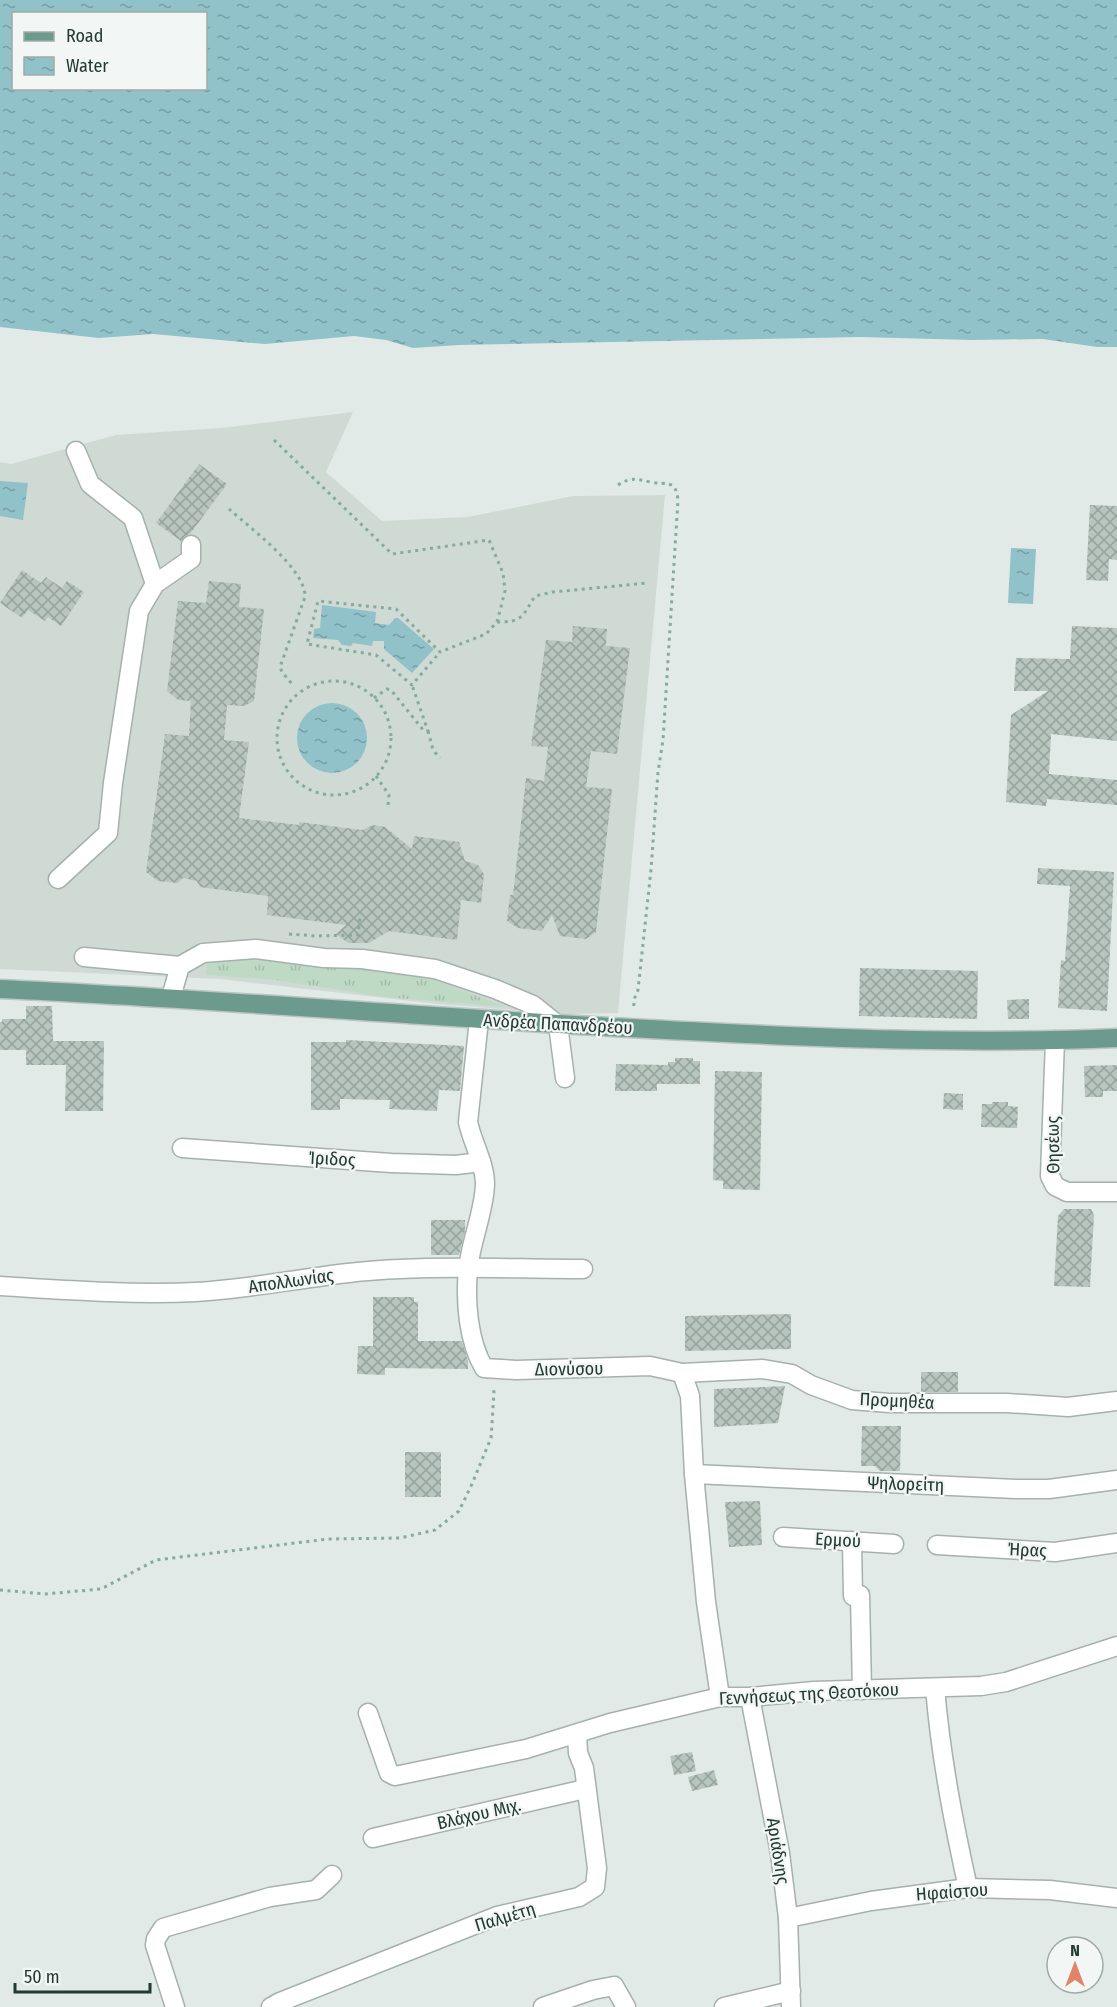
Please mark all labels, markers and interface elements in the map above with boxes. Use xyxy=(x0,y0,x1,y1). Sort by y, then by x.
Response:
legend xyxy=(12,12,207,90)
text: Road xyxy=(66,25,103,47)
text: Water xyxy=(66,55,109,77)
street label: Ανδρέα Παπανδρέου xyxy=(483,1009,633,1039)
street label: Θησέως xyxy=(1041,1116,1065,1174)
street label: Ίριδος xyxy=(308,1147,356,1171)
street label: Απολλωνίας xyxy=(247,1264,335,1298)
street label: Διονύσου xyxy=(534,1357,604,1381)
street label: Προμηθέα xyxy=(859,1388,935,1414)
street label: Ψηλορείτη xyxy=(867,1472,945,1496)
street label: Ερμού xyxy=(814,1528,862,1552)
street label: Ήρας xyxy=(1007,1538,1048,1562)
street label: Γεννήσεως της Θεοτόκου xyxy=(718,1678,900,1710)
street label: Βλάχου Μιχ. xyxy=(435,1794,523,1834)
street label: Αριάδνης xyxy=(762,1816,794,1886)
street label: Ηφαίστου xyxy=(915,1879,989,1905)
street label: Παλμέτη xyxy=(472,1897,538,1937)
north arrow xyxy=(1045,1935,1105,1995)
text: N xyxy=(1070,1941,1080,1960)
scale bar xyxy=(15,1956,150,1994)
text: 50 m xyxy=(24,1966,60,1988)

